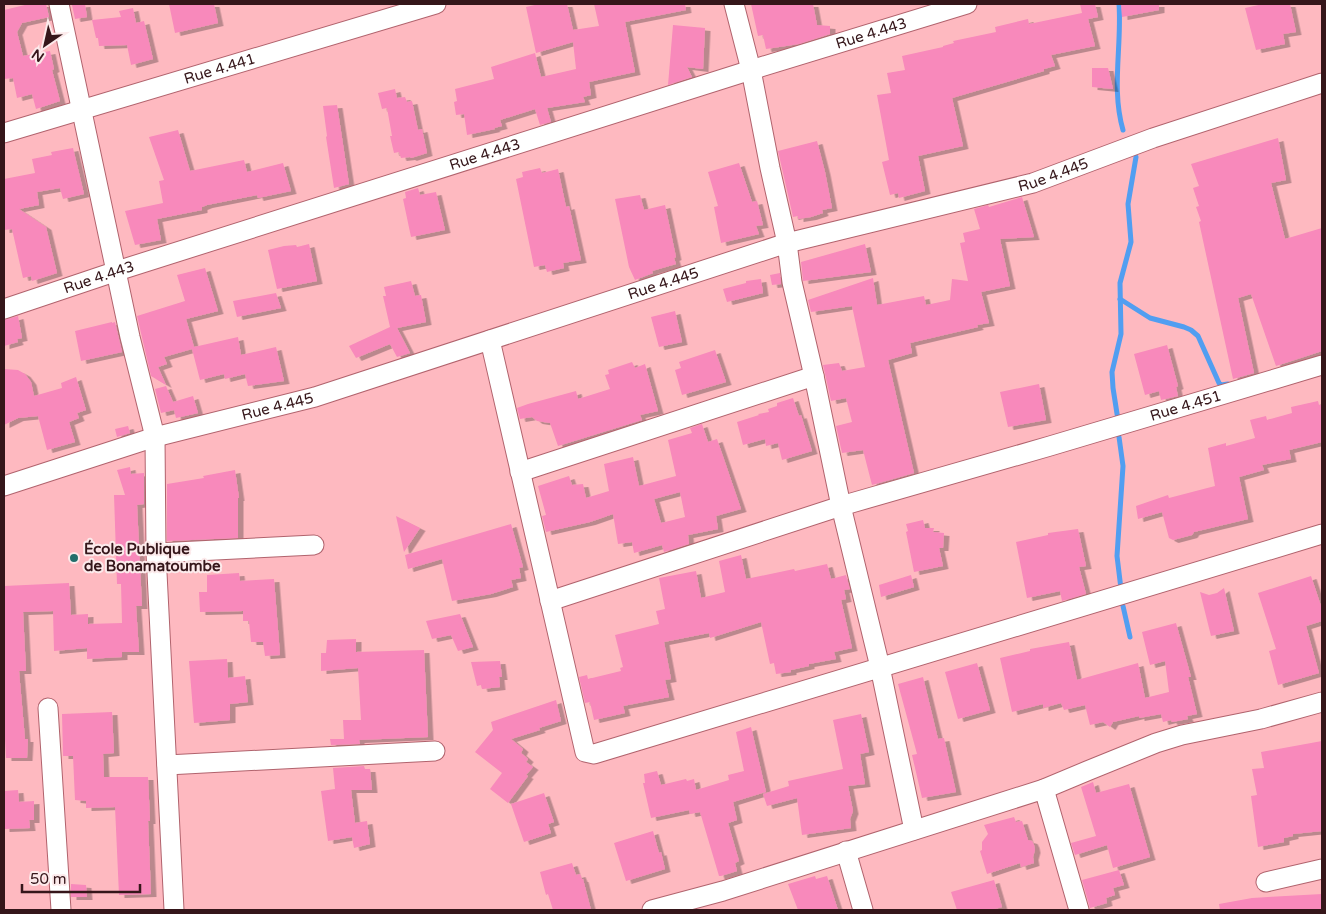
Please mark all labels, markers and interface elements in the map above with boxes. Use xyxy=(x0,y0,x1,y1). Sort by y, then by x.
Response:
street label: Rue 4.443 xyxy=(833,14,909,53)
north arrow xyxy=(20,20,70,70)
text: N xyxy=(29,45,47,66)
street label: Rue 4.441 xyxy=(182,49,257,88)
street label: Rue 4.443 xyxy=(447,135,523,174)
street label: Rue 4.445 xyxy=(1016,154,1091,195)
street label: Rue 4.443 xyxy=(61,257,136,297)
street label: Rue 4.445 xyxy=(626,263,701,303)
street label: Rue 4.451 xyxy=(1148,387,1223,425)
street label: Rue 4.445 xyxy=(240,389,315,424)
place label: École Publique de Bonamatoumbe xyxy=(84,539,221,575)
marker: École Publique de Bonamatoumbe xyxy=(68,552,80,564)
scale bar xyxy=(22,862,140,894)
text: 50 m xyxy=(30,870,67,888)

